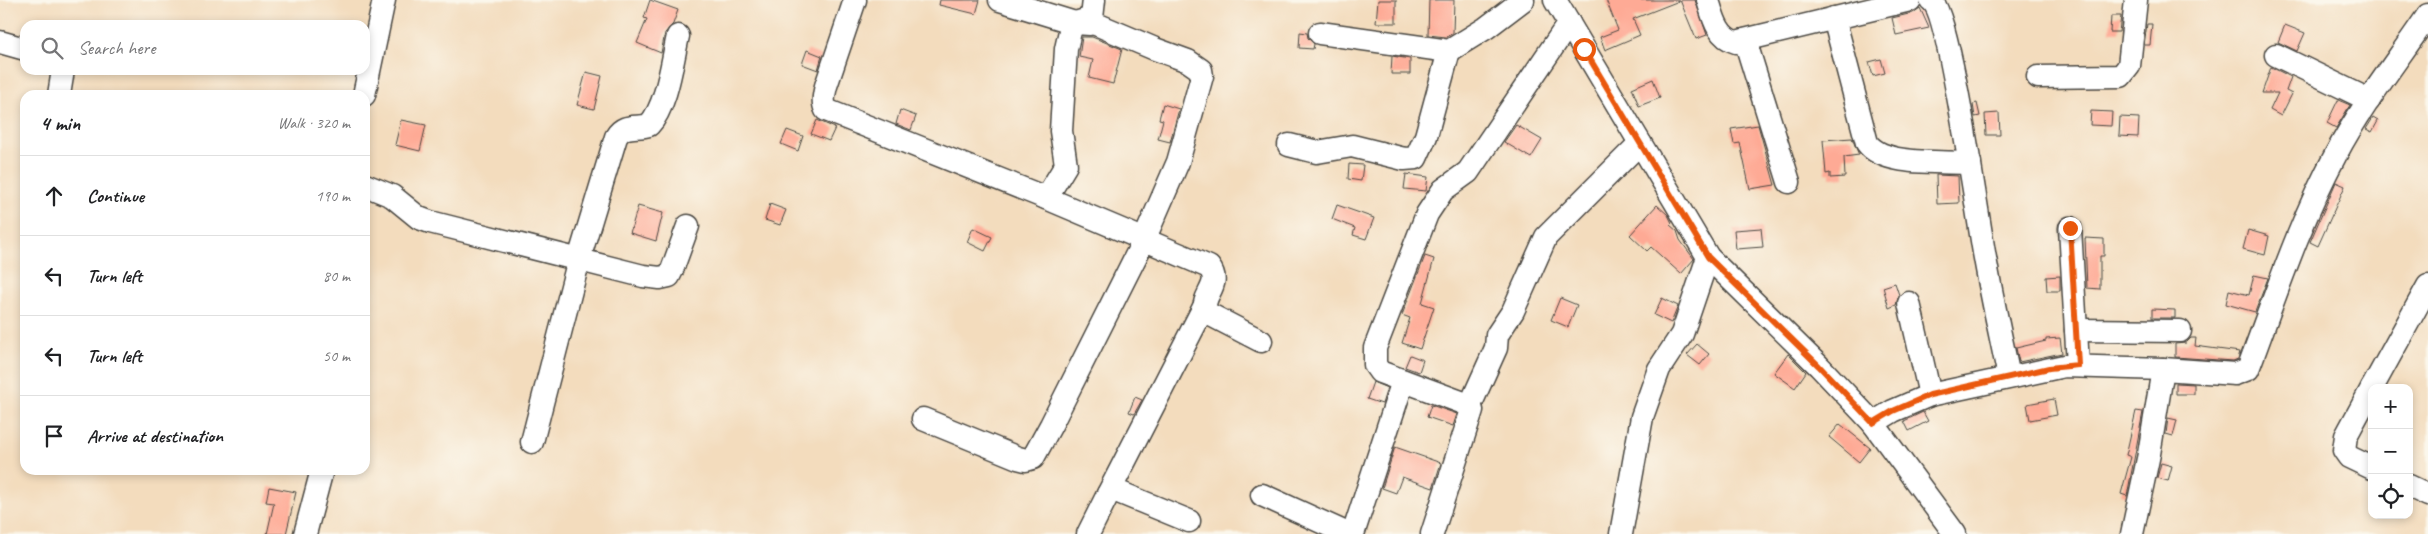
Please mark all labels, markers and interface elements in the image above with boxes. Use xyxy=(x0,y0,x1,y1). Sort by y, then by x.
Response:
search box xyxy=(20,20,370,75)
icon: search xyxy=(38,34,66,62)
text: Search here xyxy=(78,36,155,60)
route start xyxy=(1573,38,1596,61)
text: 4 min xyxy=(40,110,80,136)
text: Walk · 320 m xyxy=(278,113,350,133)
icon: ahead xyxy=(40,182,68,210)
text: Continue xyxy=(87,184,144,208)
text: 190 m xyxy=(316,186,350,206)
route end xyxy=(2059,217,2082,240)
icon: left xyxy=(40,262,68,290)
text: Turn left xyxy=(87,264,142,288)
text: 80 m xyxy=(323,266,350,286)
icon: left xyxy=(40,342,68,370)
text: Turn left xyxy=(87,344,142,368)
text: 50 m xyxy=(323,346,350,366)
map controls xyxy=(2368,384,2413,519)
button: + xyxy=(2368,384,2413,429)
icon: arrive xyxy=(40,422,68,450)
text: Arrive at destination xyxy=(87,424,223,448)
button: − xyxy=(2368,429,2413,474)
button: locate xyxy=(2368,474,2413,519)

